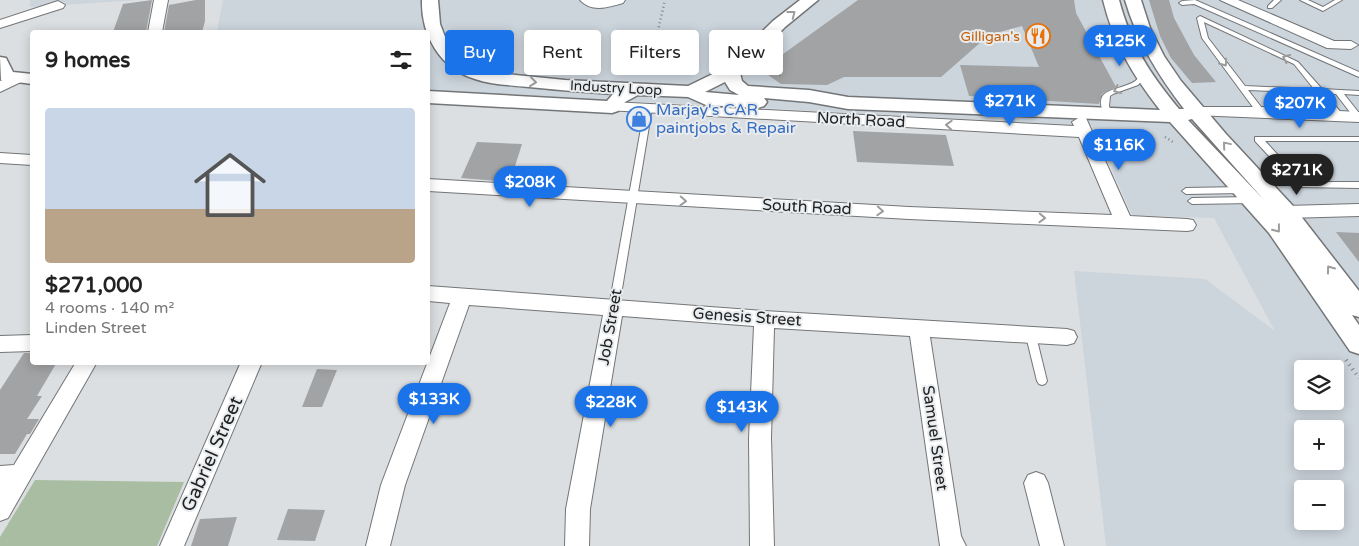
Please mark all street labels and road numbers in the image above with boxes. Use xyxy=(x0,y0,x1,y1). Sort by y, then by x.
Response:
street label: Industry Loop xyxy=(570,77,663,99)
street label: North Road xyxy=(816,108,906,132)
street label: South Road xyxy=(762,195,852,219)
street label: Job Street xyxy=(593,287,627,367)
street label: Genesis Street xyxy=(692,303,802,331)
street label: Samuel Street xyxy=(918,384,952,492)
street label: Gabriel Street xyxy=(177,393,247,515)

